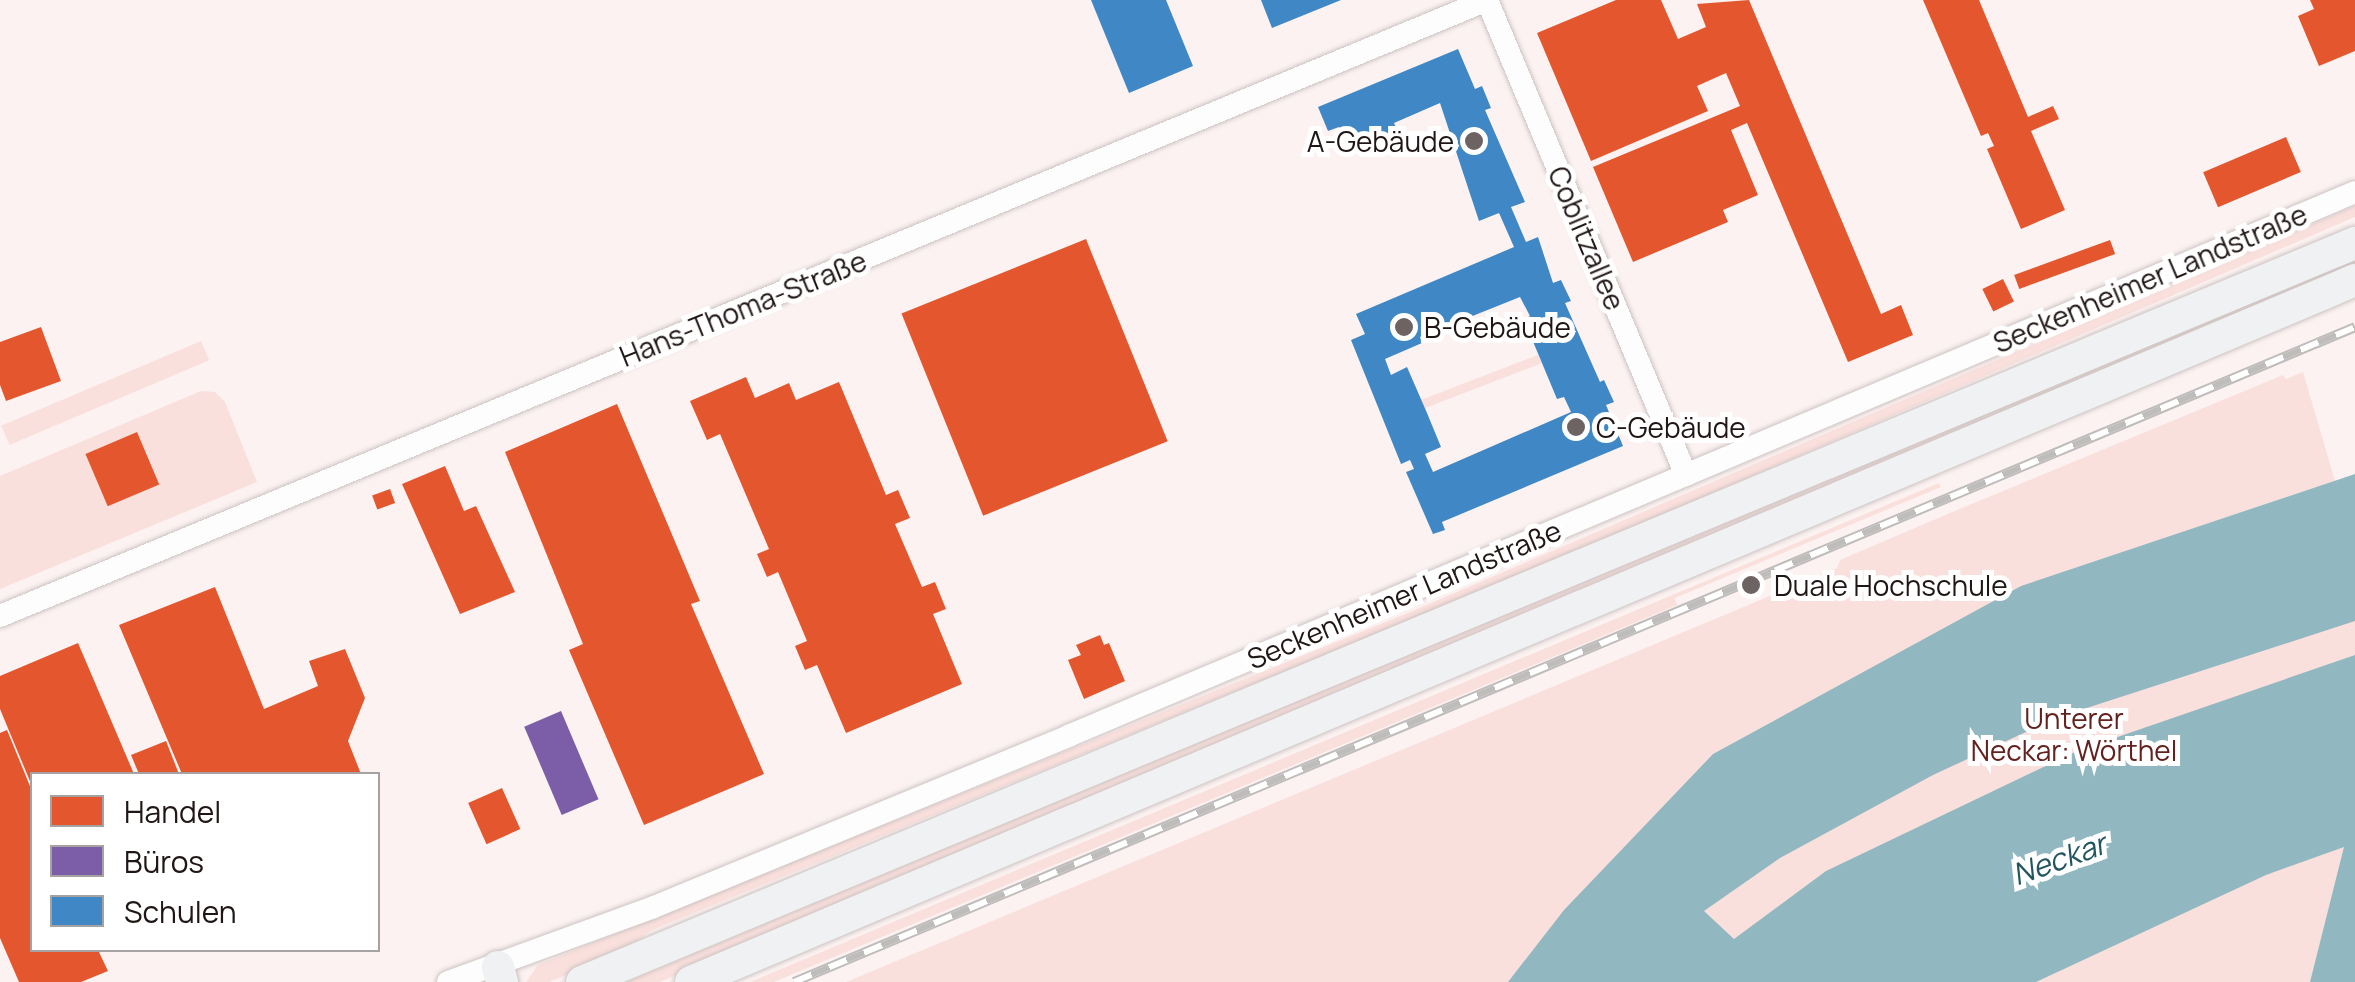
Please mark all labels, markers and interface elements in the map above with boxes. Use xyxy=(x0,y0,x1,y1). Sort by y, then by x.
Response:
place label: A-Gebäude xyxy=(1307,124,1454,158)
marker: A-Gebäude xyxy=(1463,130,1485,152)
street label: Coblitzallee xyxy=(1542,161,1632,315)
street label: Seckenheimer Landstraße xyxy=(1988,197,2312,359)
street label: Hans-Thoma-Straße xyxy=(615,243,871,373)
place label: B-Gebäude xyxy=(1424,310,1571,344)
marker: B-Gebäude xyxy=(1393,316,1415,338)
place label: C-Gebäude xyxy=(1596,410,1746,444)
marker: C-Gebäude xyxy=(1565,416,1587,438)
street label: Seckenheimer Landstraße xyxy=(1242,513,1566,675)
place label: Duale Hochschule xyxy=(1774,568,2008,602)
marker: Duale Hochschule xyxy=(1738,572,1764,598)
park label: Unterer Neckar: Wörthel xyxy=(1971,701,2177,767)
legend xyxy=(30,772,380,952)
text: Handel xyxy=(124,791,221,832)
water label: Neckar xyxy=(2007,825,2111,893)
text: Büros xyxy=(124,841,204,882)
text: Schulen xyxy=(124,891,237,932)

